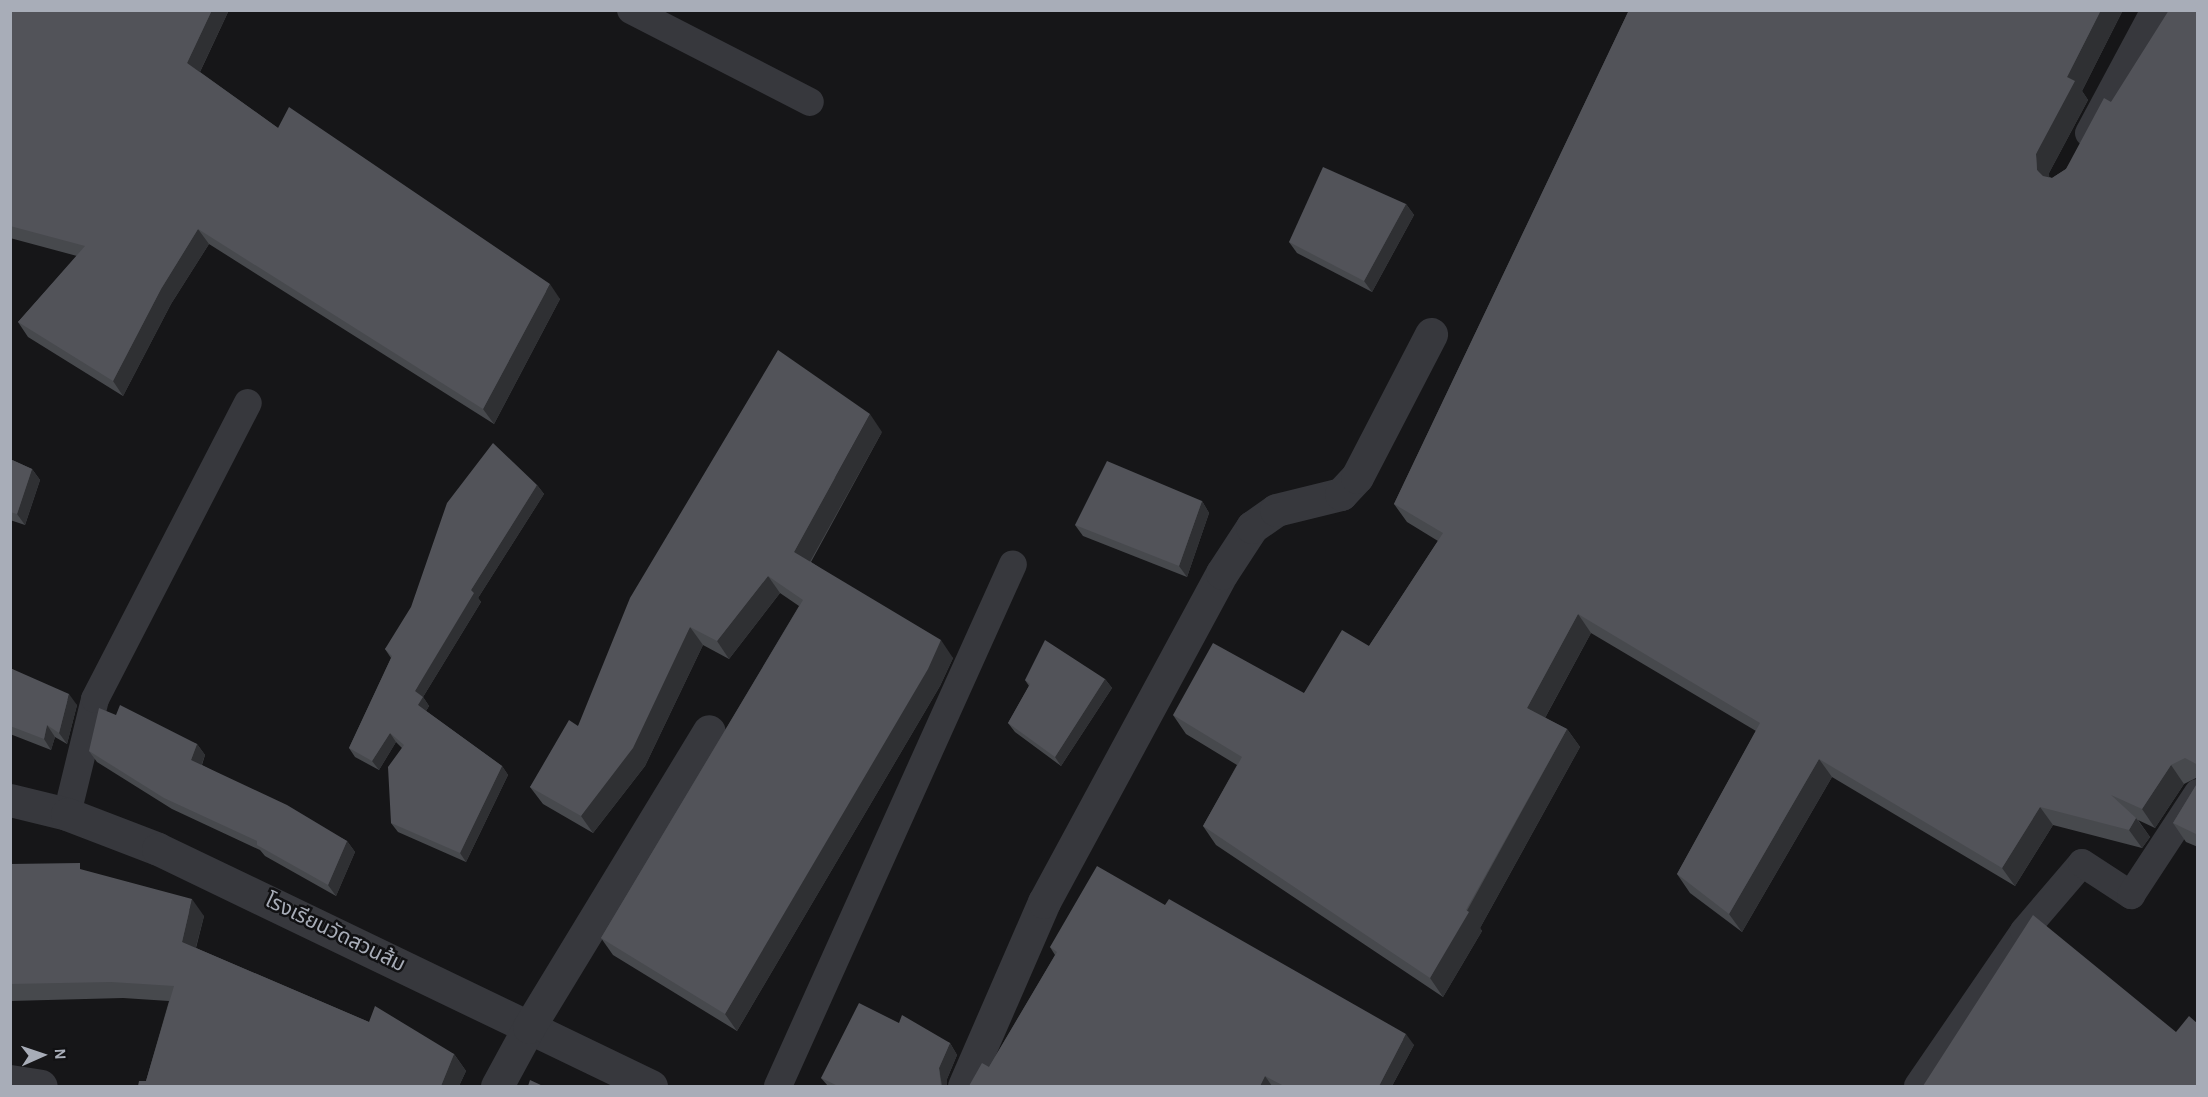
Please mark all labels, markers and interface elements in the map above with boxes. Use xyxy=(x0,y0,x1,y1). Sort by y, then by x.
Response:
street label: โรงเรียนวัดสวนส้ม xyxy=(261,888,409,978)
north arrow xyxy=(12,1025,72,1085)
text: N xyxy=(52,1048,68,1060)

